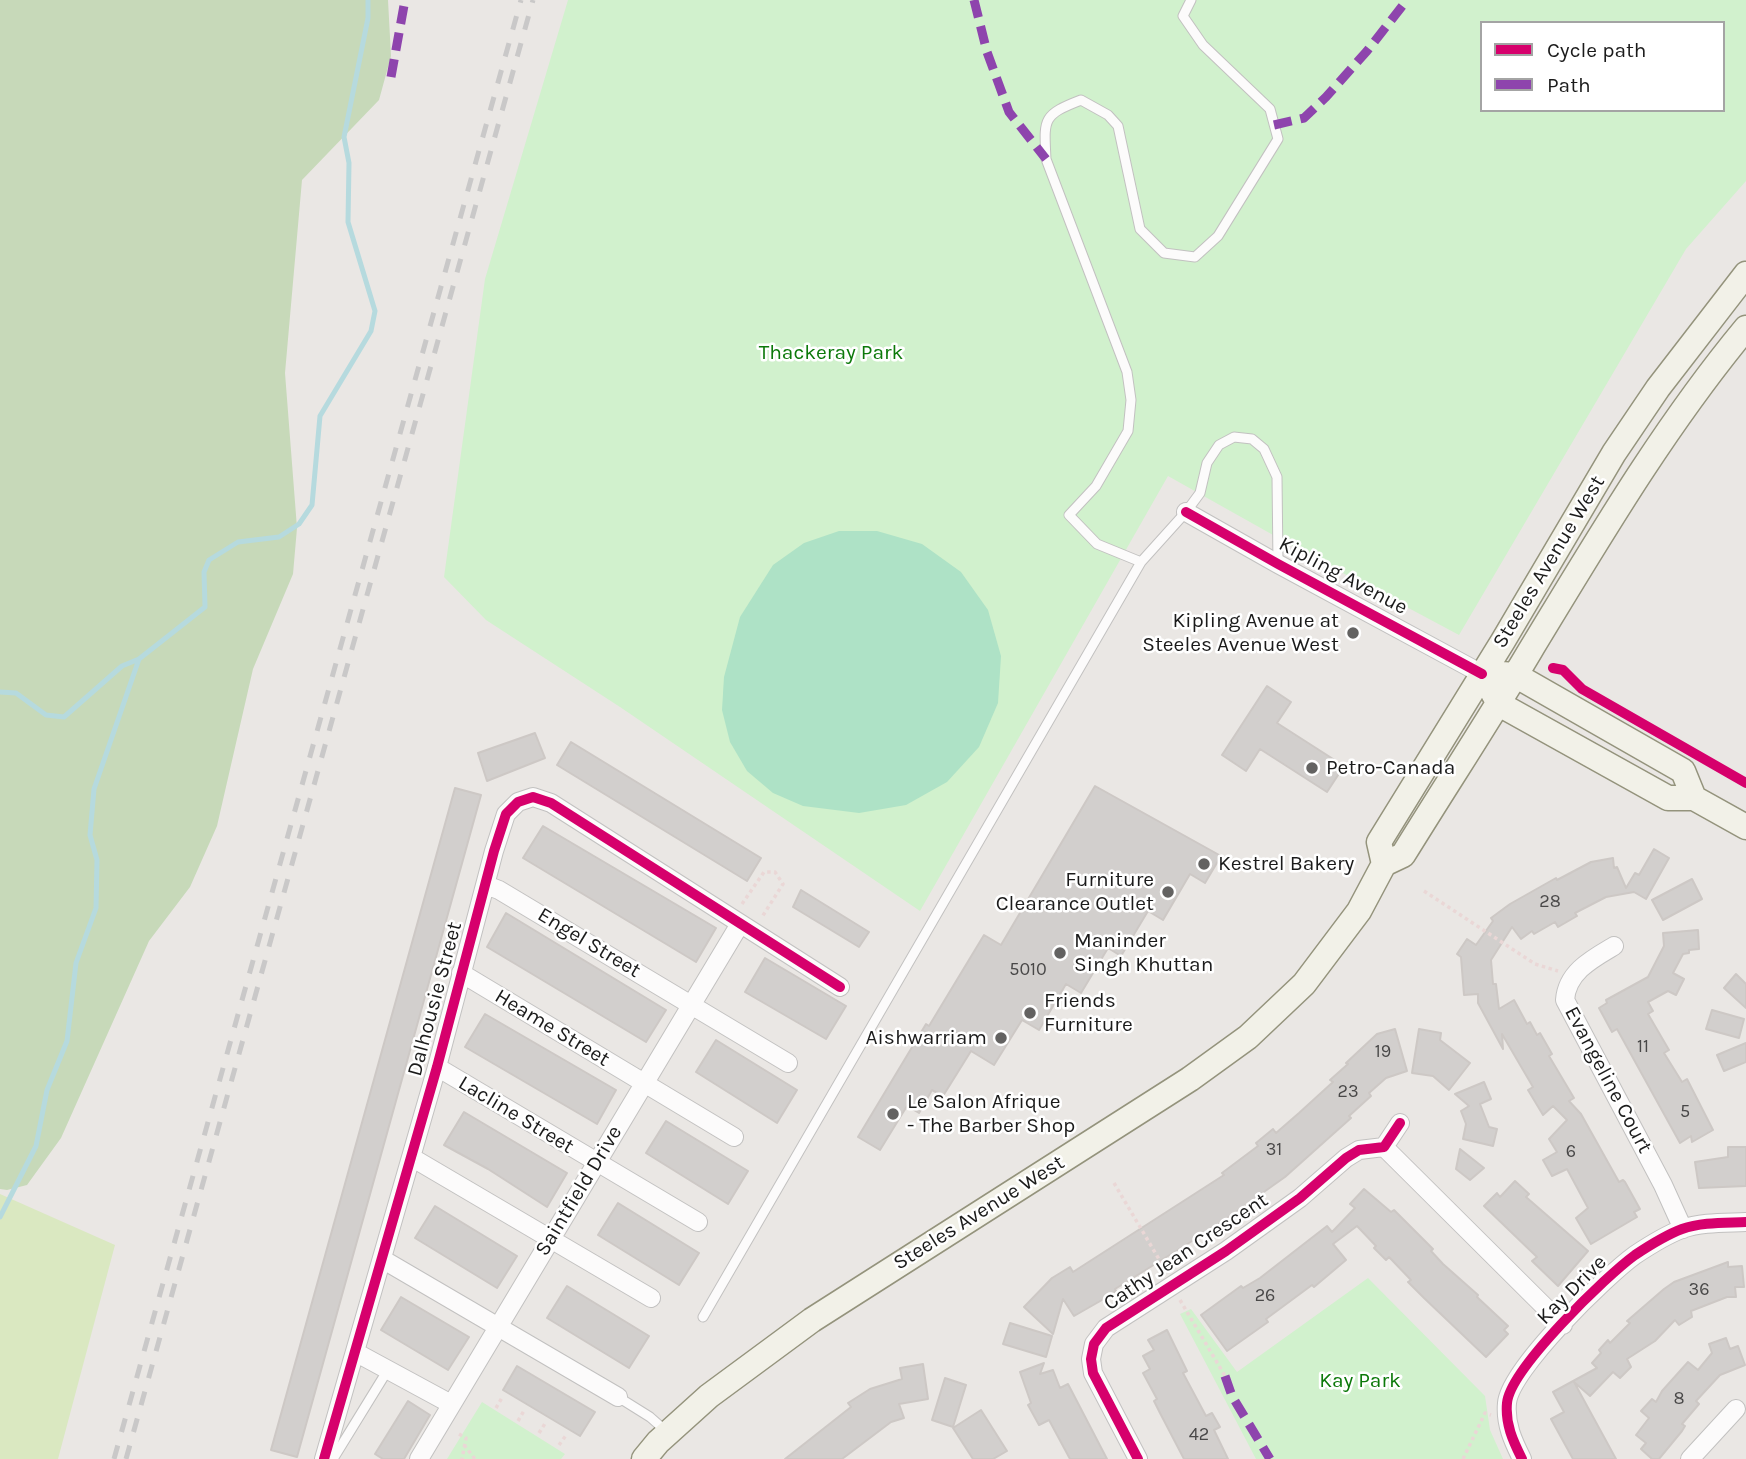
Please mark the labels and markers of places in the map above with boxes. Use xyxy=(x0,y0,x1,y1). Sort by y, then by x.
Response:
place label: Kipling Avenue at Steeles Avenue West xyxy=(1142,608,1339,658)
marker: Kipling Avenue at Steeles Avenue West xyxy=(1345,625,1361,641)
place label: Petro-Canada xyxy=(1326,755,1455,781)
marker: Petro-Canada xyxy=(1304,760,1320,776)
place label: Kestrel Bakery xyxy=(1218,851,1354,877)
marker: Kestrel Bakery xyxy=(1196,856,1212,872)
place label: Furniture Clearance Outlet xyxy=(996,867,1154,917)
marker: Furniture Clearance Outlet xyxy=(1160,884,1176,900)
place label: Maninder Singh Khuttan xyxy=(1074,928,1213,978)
marker: Maninder Singh Khuttan xyxy=(1052,945,1068,961)
place label: Friends Furniture xyxy=(1044,988,1133,1038)
marker: Friends Furniture xyxy=(1022,1005,1038,1021)
place label: Aishwarriam xyxy=(866,1025,987,1051)
marker: Aishwarriam xyxy=(993,1030,1009,1046)
place label: Le Salon Afrique - The Barber Shop xyxy=(907,1089,1075,1139)
marker: Le Salon Afrique - The Barber Shop xyxy=(885,1106,901,1122)

